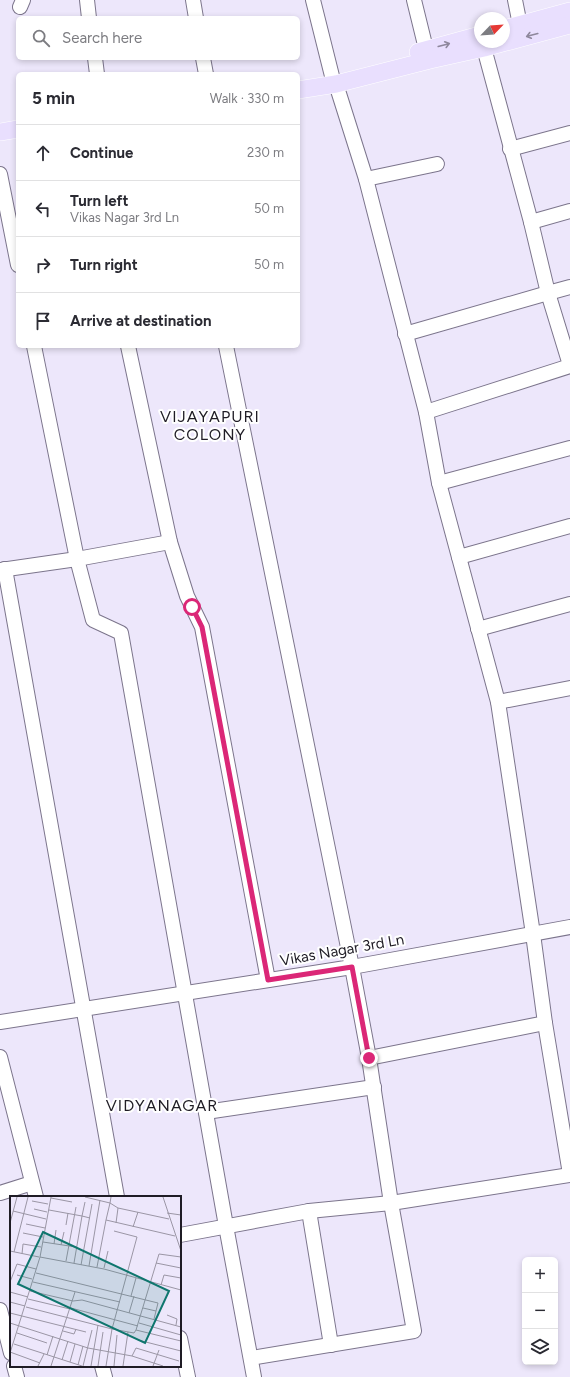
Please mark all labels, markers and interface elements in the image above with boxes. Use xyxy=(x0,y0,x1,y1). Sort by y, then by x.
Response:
north arrow xyxy=(474,12,510,48)
search box xyxy=(16,16,300,60)
icon: search xyxy=(30,27,52,49)
text: Search here xyxy=(62,29,142,47)
one-way arrow xyxy=(526,32,539,39)
one-way arrow xyxy=(437,40,450,48)
text: 5 min xyxy=(32,88,75,108)
text: Walk · 330 m xyxy=(210,91,284,106)
icon: ahead xyxy=(32,142,54,164)
text: Continue xyxy=(70,144,133,162)
text: 230 m xyxy=(247,145,284,160)
text: Turn left xyxy=(70,192,128,210)
icon: left xyxy=(32,198,54,220)
text: 50 m xyxy=(254,201,284,216)
text: Vikas Nagar 3rd Ln xyxy=(70,210,179,225)
icon: right xyxy=(32,254,54,276)
text: Turn right xyxy=(70,256,138,274)
text: 50 m xyxy=(254,257,284,272)
icon: arrive xyxy=(32,310,54,332)
text: Arrive at destination xyxy=(70,312,211,330)
district label: VIJAYAPURI COLONY xyxy=(160,407,260,444)
route start xyxy=(183,598,201,616)
street label: Vikas Nagar 3rd Ln xyxy=(279,930,405,970)
route end xyxy=(360,1049,378,1067)
district label: VIDYANAGAR xyxy=(106,1096,218,1115)
inset map xyxy=(10,1196,181,1367)
map controls xyxy=(522,1257,558,1365)
button: + xyxy=(522,1257,558,1293)
button: − xyxy=(522,1293,558,1329)
button: layers xyxy=(522,1329,558,1365)

